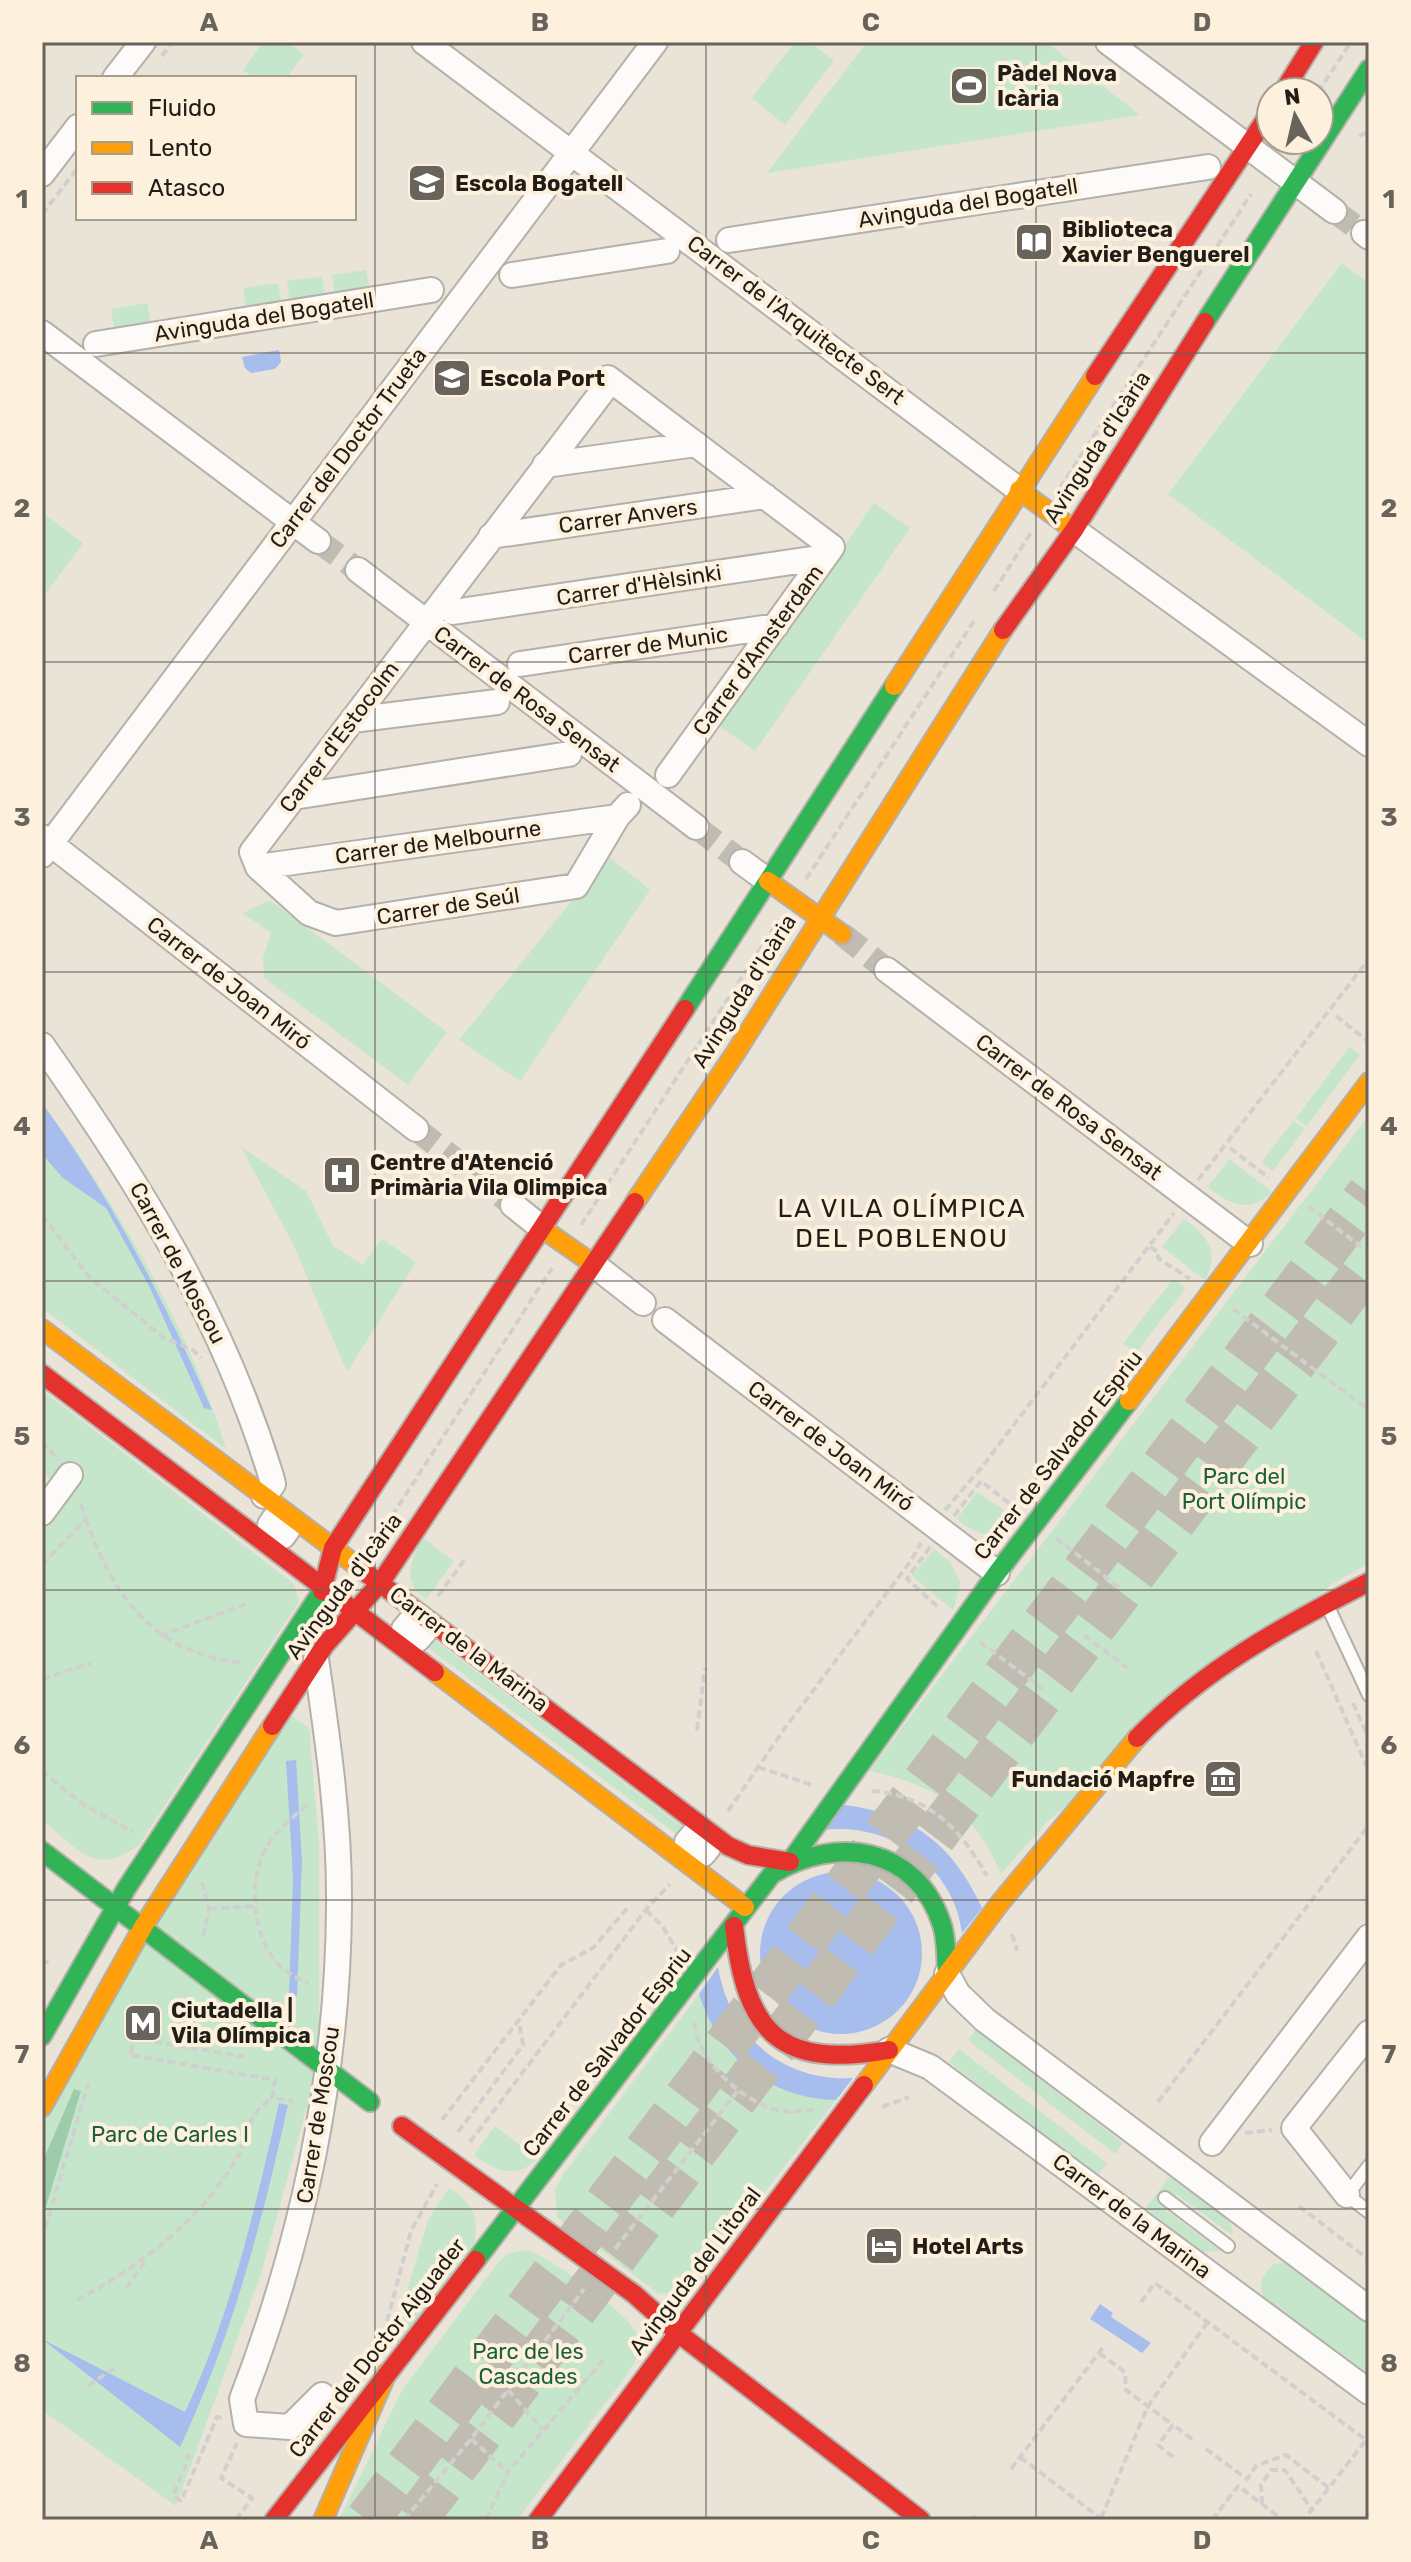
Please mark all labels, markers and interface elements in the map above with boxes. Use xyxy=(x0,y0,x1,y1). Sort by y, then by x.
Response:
text: A xyxy=(200,7,219,38)
text: B xyxy=(531,7,549,38)
text: C xyxy=(862,7,880,38)
text: D xyxy=(1193,7,1211,38)
place label: Pàdel Nova Icària xyxy=(997,60,1117,112)
sports icon: Pàdel Nova Icària xyxy=(948,65,990,107)
legend xyxy=(76,76,356,220)
north arrow xyxy=(1255,76,1335,156)
text: N xyxy=(1283,82,1302,111)
text: Fluido xyxy=(148,94,216,122)
text: Lento xyxy=(148,134,212,162)
school or university icon: Escola Bogatell xyxy=(406,162,448,204)
place label: Escola Bogatell xyxy=(455,170,623,197)
street label: Avinguda del Bogatell xyxy=(856,172,1080,234)
text: Atasco xyxy=(148,174,225,202)
text: 1 xyxy=(16,184,28,215)
text: 1 xyxy=(1383,184,1395,215)
place label: Biblioteca Xavier Benguerel xyxy=(1062,216,1249,268)
library icon: Biblioteca Xavier Benguerel xyxy=(1013,221,1055,263)
street label: Carrer de l'Arquitecte Sert xyxy=(682,229,910,411)
street label: Avinguda del Bogatell xyxy=(152,286,376,348)
street label: Carrer del Doctor Trueta xyxy=(264,342,432,554)
school or university icon: Escola Port xyxy=(431,357,473,399)
place label: Escola Port xyxy=(480,365,605,392)
street label: Avinguda d'Icària xyxy=(1038,366,1156,528)
text: 2 xyxy=(14,493,30,524)
street label: Carrer Anvers xyxy=(557,493,699,539)
text: 2 xyxy=(1381,493,1397,524)
street label: Carrer d'Hèlsinki xyxy=(555,559,723,611)
street label: Carrer d'Amsterdam xyxy=(687,559,829,741)
street label: Carrer de Rosa Sensat xyxy=(428,620,626,778)
street label: Carrer de Munic xyxy=(566,620,730,670)
street label: Carrer d'Estocolm xyxy=(273,656,405,818)
text: 3 xyxy=(13,802,31,833)
text: 3 xyxy=(1380,802,1398,833)
street label: Carrer de Melbourne xyxy=(333,814,543,870)
street label: Carrer de Seúl xyxy=(375,881,521,931)
street label: Avinguda d'Icària xyxy=(686,909,802,1073)
street label: Carrer de Joan Miró xyxy=(142,911,316,1055)
street label: Carrer de Rosa Sensat xyxy=(970,1028,1168,1186)
text: 4 xyxy=(13,1111,31,1142)
text: 4 xyxy=(1380,1111,1398,1142)
place label: Centre d'Atenció Primària Vila Olimpica xyxy=(370,1149,607,1201)
hospital icon: Centre d'Atenció Primària Vila Olimpica xyxy=(321,1154,363,1196)
street label: Carrer de Moscou xyxy=(124,1178,232,1348)
district label: LA VILA OLÍMPICA DEL POBLENOU xyxy=(777,1193,1027,1254)
street label: Carrer de Salvador Espriu xyxy=(968,1345,1148,1565)
street label: Carrer de Joan Miró xyxy=(743,1375,919,1517)
text: 5 xyxy=(14,1421,30,1452)
text: 5 xyxy=(1381,1421,1397,1452)
park label: Parc del Port Olímpic xyxy=(1182,1463,1306,1515)
street label: Avinguda d'Icària xyxy=(280,1508,408,1664)
street label: Carrer de la Marina xyxy=(384,1581,554,1717)
text: 6 xyxy=(14,1730,31,1761)
text: 6 xyxy=(1381,1730,1398,1761)
museum icon: Fundació Mapfre xyxy=(1202,1758,1244,1800)
place label: Fundació Mapfre xyxy=(1011,1766,1195,1793)
street label: Carrer de Salvador Espriu xyxy=(517,1942,697,2162)
place label: Ciutadella | Vila Olímpica xyxy=(171,1996,311,2049)
metro station icon: Ciutadella | Vila Olímpica xyxy=(122,2002,164,2044)
street label: Carrer de Moscou xyxy=(291,2024,345,2206)
text: 7 xyxy=(15,2039,30,2070)
text: 7 xyxy=(1382,2039,1397,2070)
park label: Parc de Carles I xyxy=(91,2121,249,2148)
street label: Carrer de la Marina xyxy=(1047,2148,1217,2284)
street label: Avinguda del Litoral xyxy=(623,2182,767,2360)
hotel icon: Hotel Arts xyxy=(863,2225,905,2267)
street label: Carrer del Doctor Aiguader xyxy=(283,2232,472,2463)
place label: Hotel Arts xyxy=(912,2233,1024,2260)
park label: Parc de les Cascades xyxy=(472,2338,584,2390)
text: 8 xyxy=(13,2348,31,2379)
text: 8 xyxy=(1380,2348,1398,2379)
text: A xyxy=(200,2525,219,2556)
text: B xyxy=(531,2525,549,2556)
text: C xyxy=(862,2525,880,2556)
text: D xyxy=(1193,2525,1211,2556)

